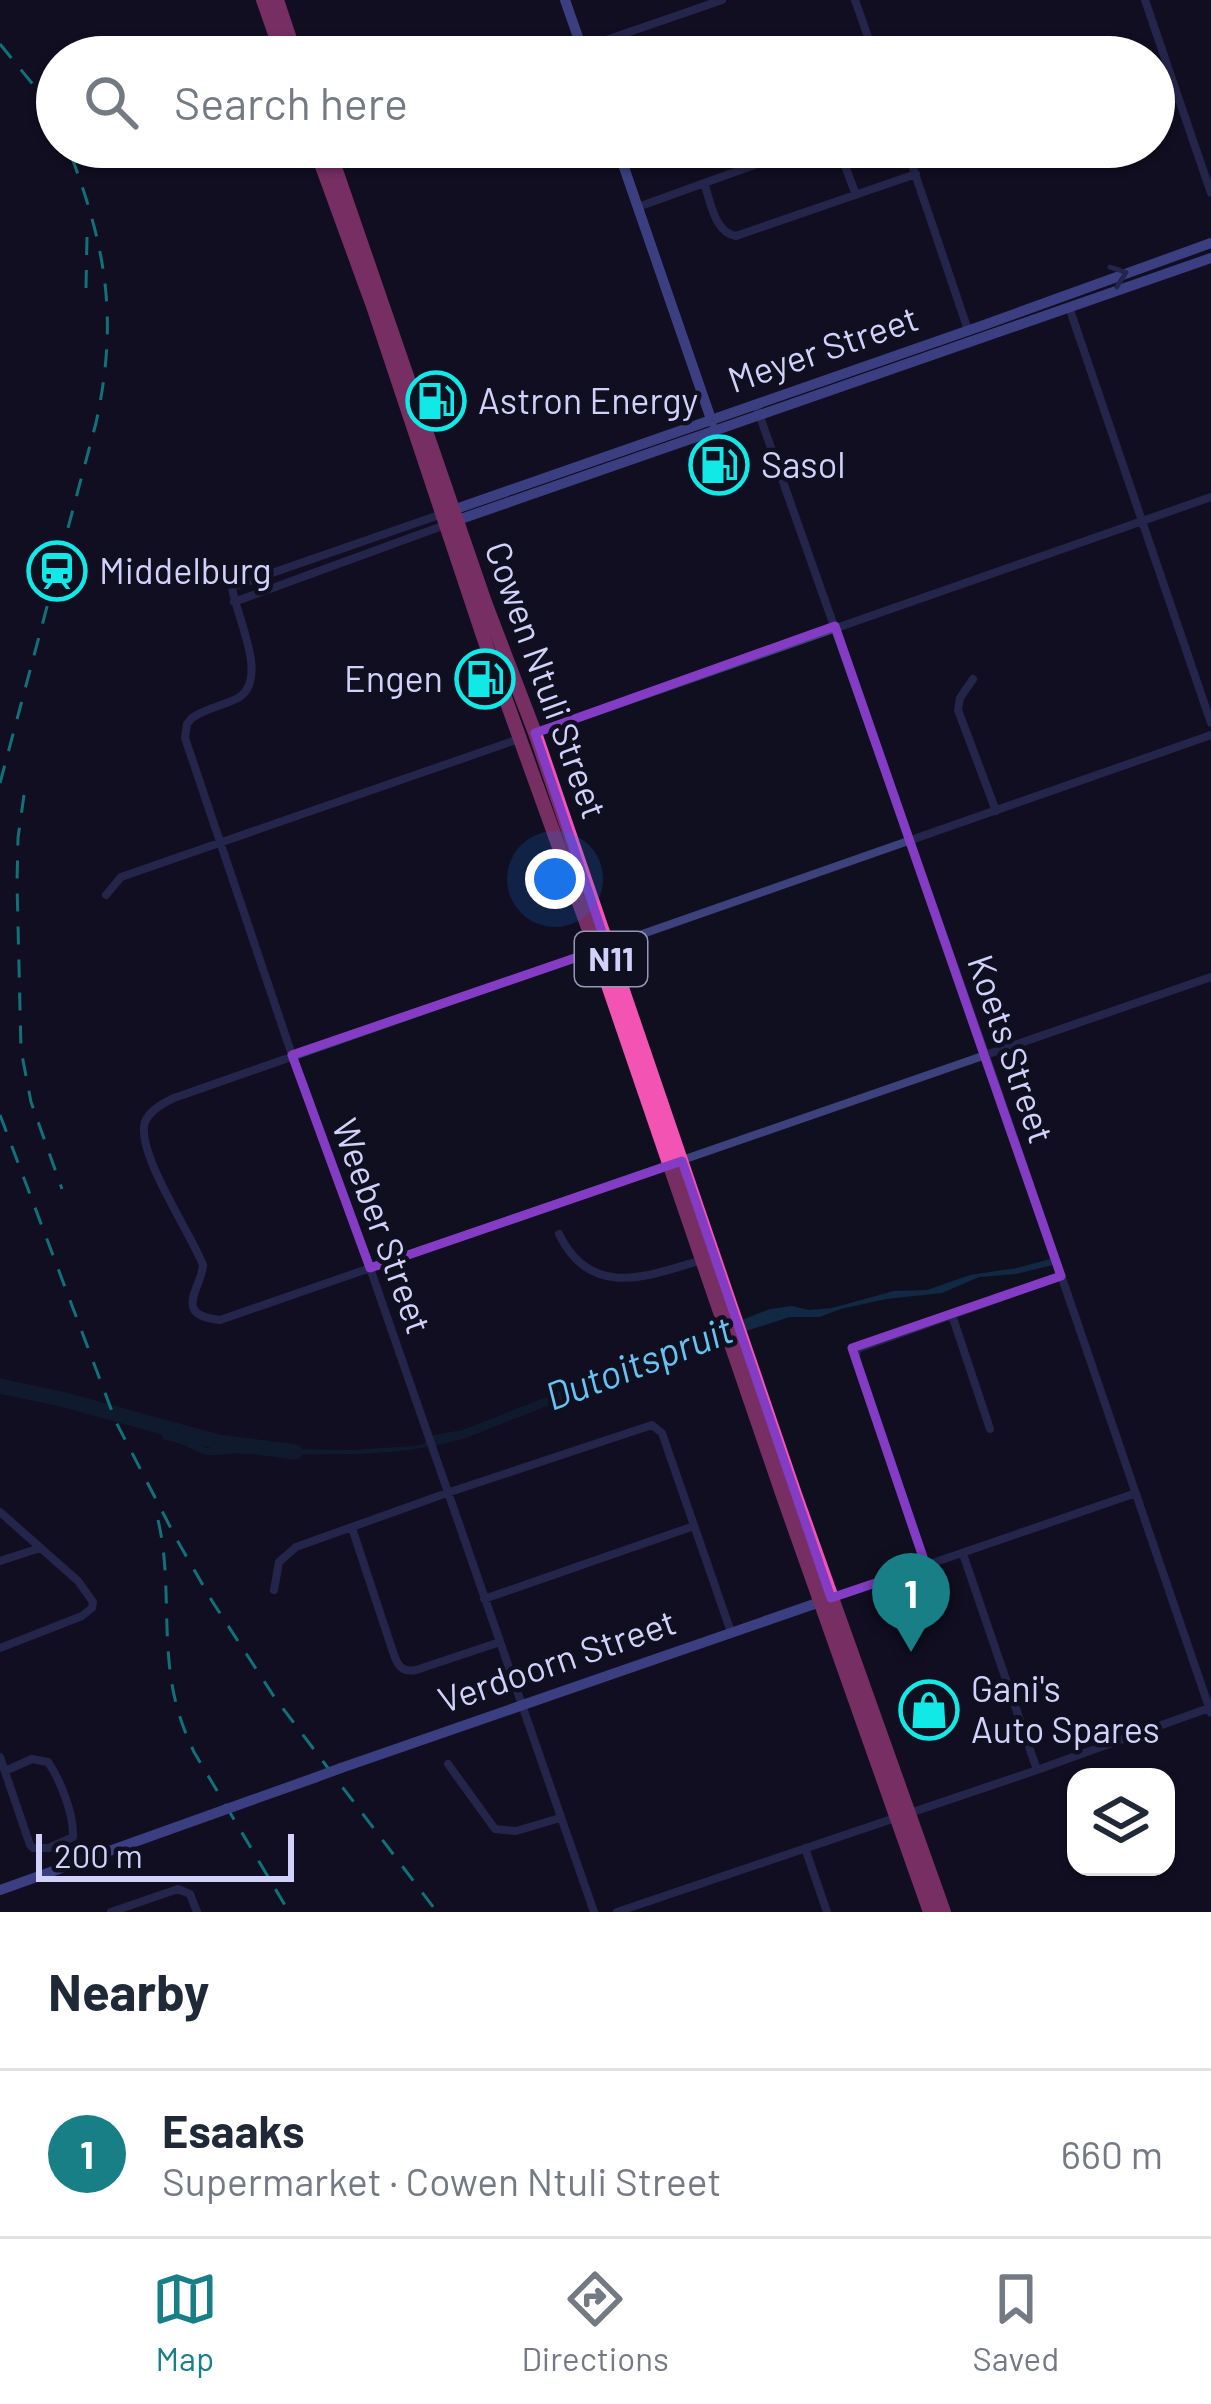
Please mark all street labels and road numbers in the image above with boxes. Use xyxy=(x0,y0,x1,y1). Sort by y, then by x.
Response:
street label: Meyer Street xyxy=(722,295,923,400)
street label: Cowen Ntuli Street xyxy=(477,535,617,824)
road number: N11 xyxy=(575,932,647,986)
street label: Koets Street xyxy=(960,949,1065,1148)
street label: Weeber Street xyxy=(325,1112,442,1339)
street label: Verdoorn Street xyxy=(432,1599,681,1720)

